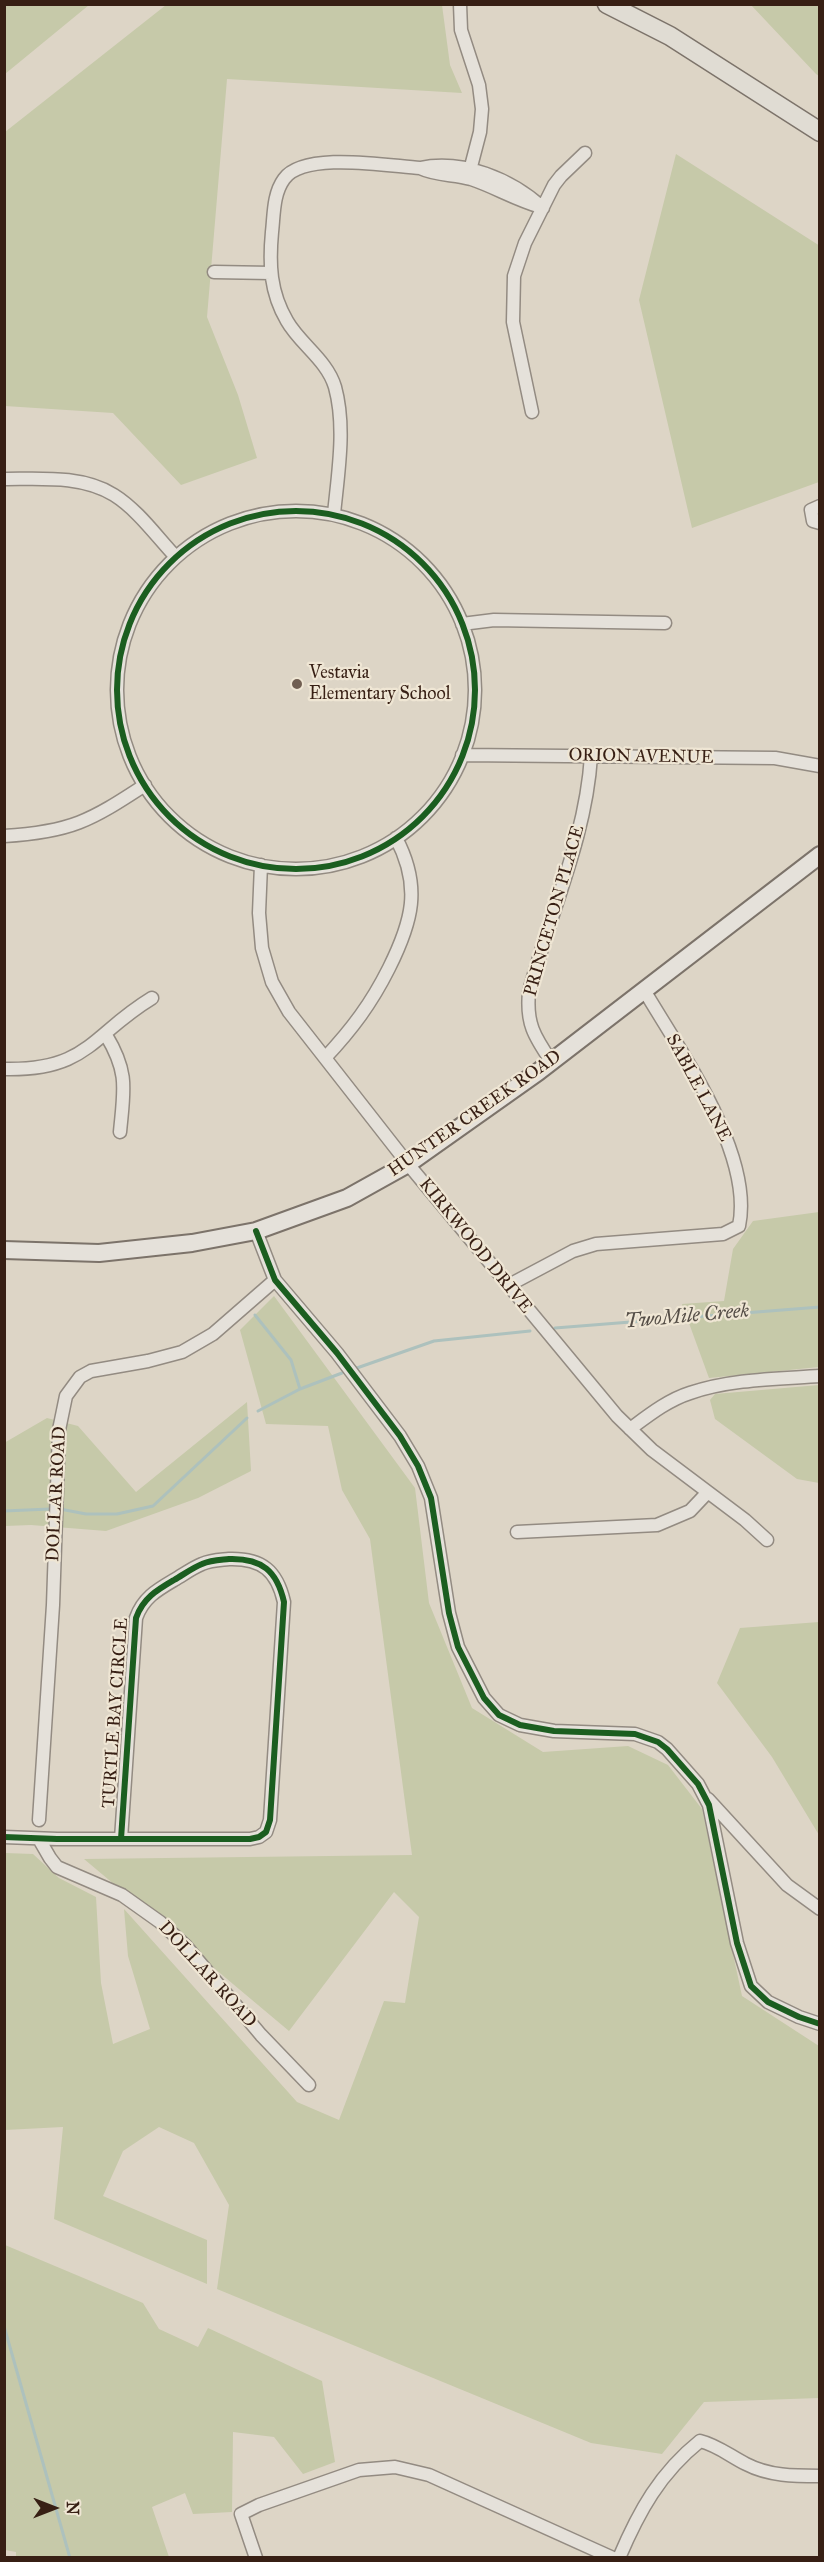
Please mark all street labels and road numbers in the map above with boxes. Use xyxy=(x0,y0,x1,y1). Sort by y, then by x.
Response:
street label: ORION AVENUE xyxy=(568,745,714,769)
street label: PRINCETON PLACE xyxy=(520,823,590,999)
street label: SABLE LANE xyxy=(661,1031,735,1145)
street label: HUNTER CREEK ROAD xyxy=(384,1046,566,1182)
street label: KIRKWOOD DRIVE xyxy=(414,1174,536,1318)
street label: DOLLAR ROAD xyxy=(43,1426,71,1562)
street label: TURTLE BAY CIRCLE xyxy=(99,1617,133,1809)
street label: DOLLAR ROAD xyxy=(154,1917,260,2033)

